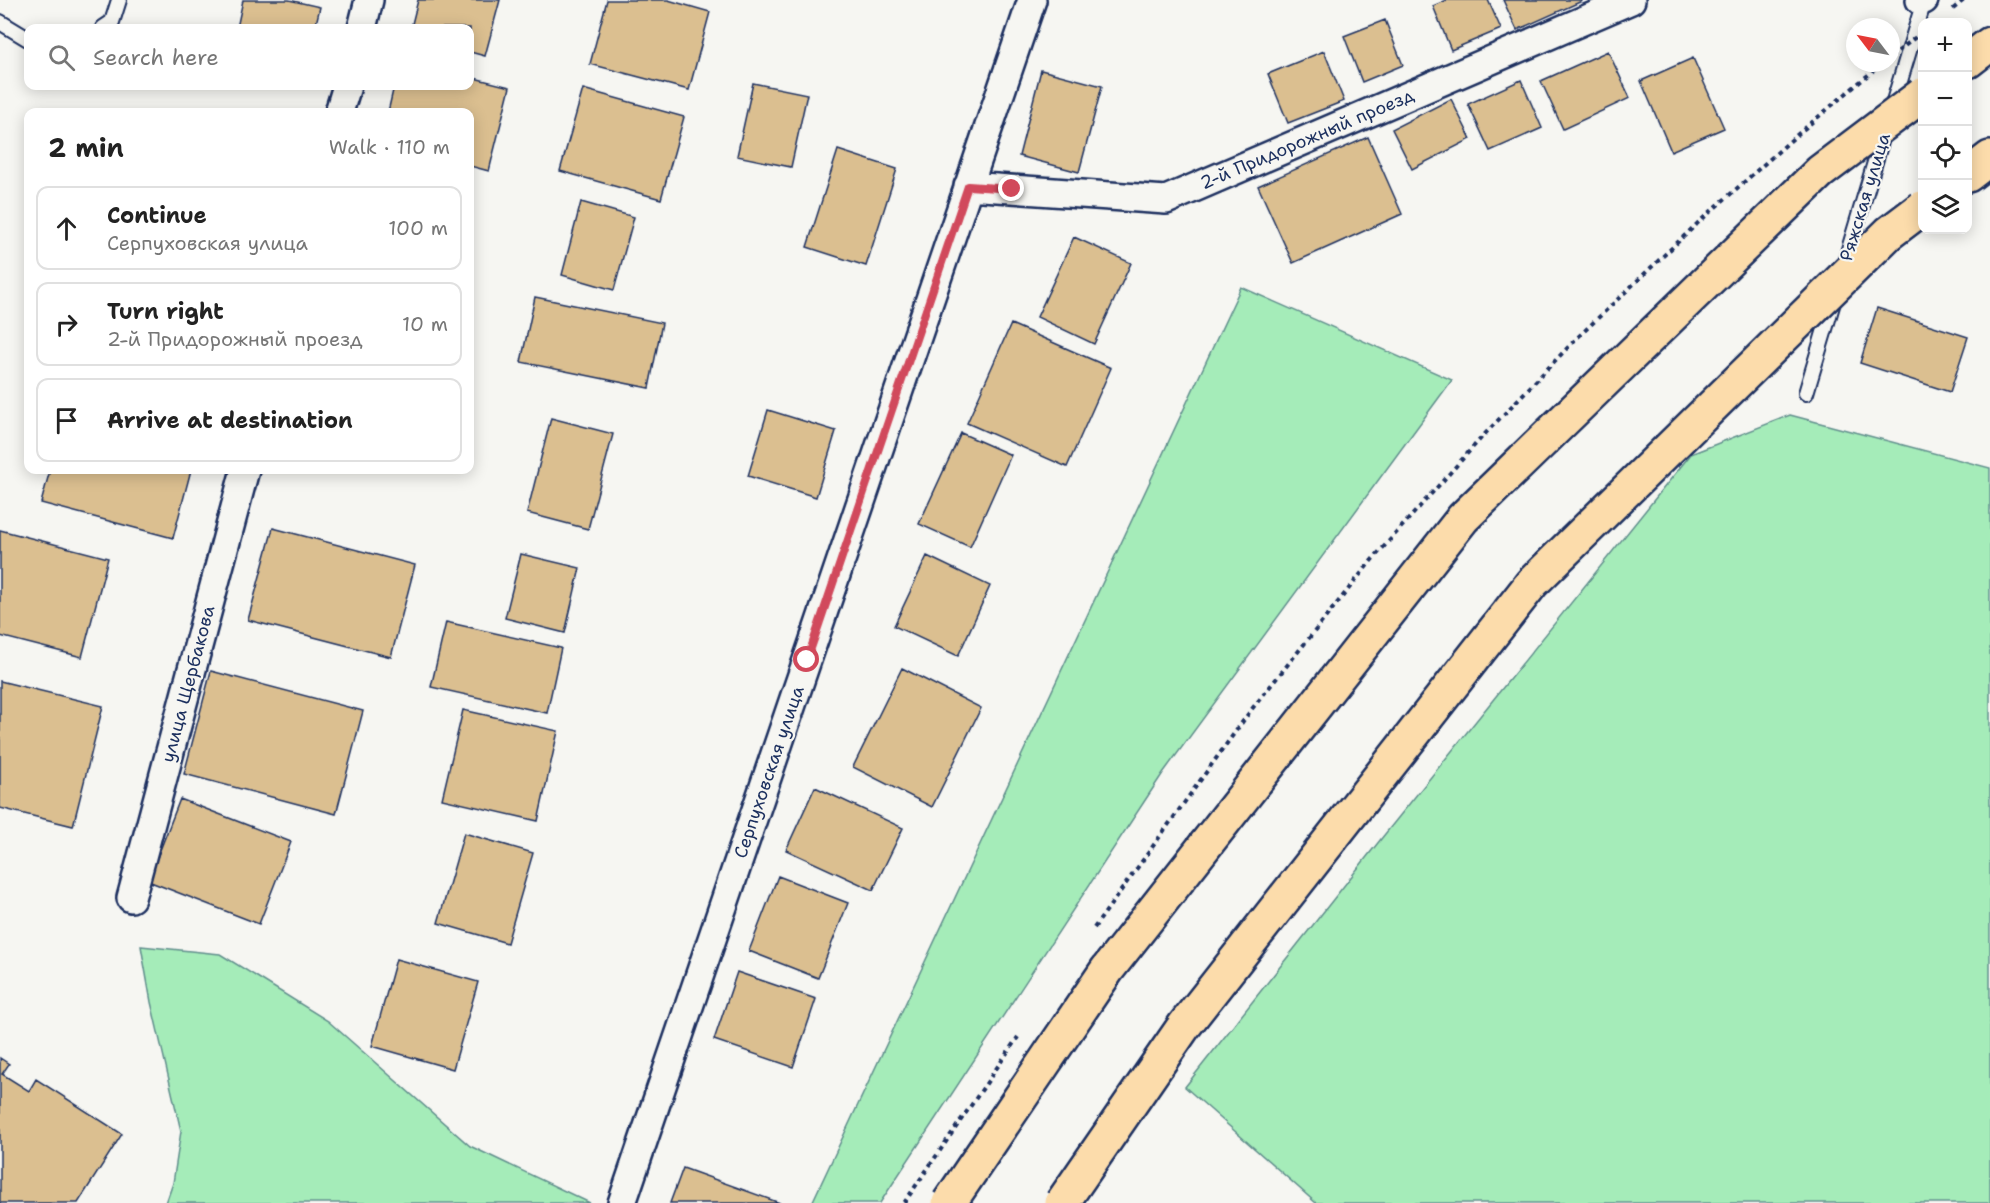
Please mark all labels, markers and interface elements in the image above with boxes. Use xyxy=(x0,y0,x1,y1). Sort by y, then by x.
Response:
north arrow xyxy=(1846,18,1900,72)
map controls xyxy=(1918,18,1972,234)
button: + xyxy=(1918,18,1972,72)
search box xyxy=(24,24,474,90)
icon: search xyxy=(45,41,78,74)
text: Search here xyxy=(93,43,219,72)
button: − xyxy=(1918,72,1972,126)
street label: 2-й Придорожный проезд xyxy=(1196,83,1418,195)
button: locate xyxy=(1918,126,1972,180)
text: 2 min xyxy=(48,130,124,165)
street label: Ряжская улица xyxy=(1834,130,1896,264)
text: Walk · 110 m xyxy=(329,134,450,160)
route end xyxy=(998,175,1024,201)
button: layers xyxy=(1918,180,1972,234)
text: Continue xyxy=(107,201,207,230)
icon: ahead xyxy=(50,212,83,245)
text: 100 m xyxy=(388,215,448,241)
text: Серпуховская улица xyxy=(107,230,308,256)
text: Turn right xyxy=(107,297,224,326)
icon: right xyxy=(50,308,83,341)
text: 10 m xyxy=(402,311,448,337)
text: 2-й Придорожный проезд xyxy=(107,326,363,352)
icon: arrive xyxy=(50,404,83,437)
text: Arrive at destination xyxy=(107,406,353,435)
street label: улица Щербакова xyxy=(156,603,220,765)
route start xyxy=(793,646,819,672)
street label: Серпуховская улица xyxy=(728,683,810,861)

